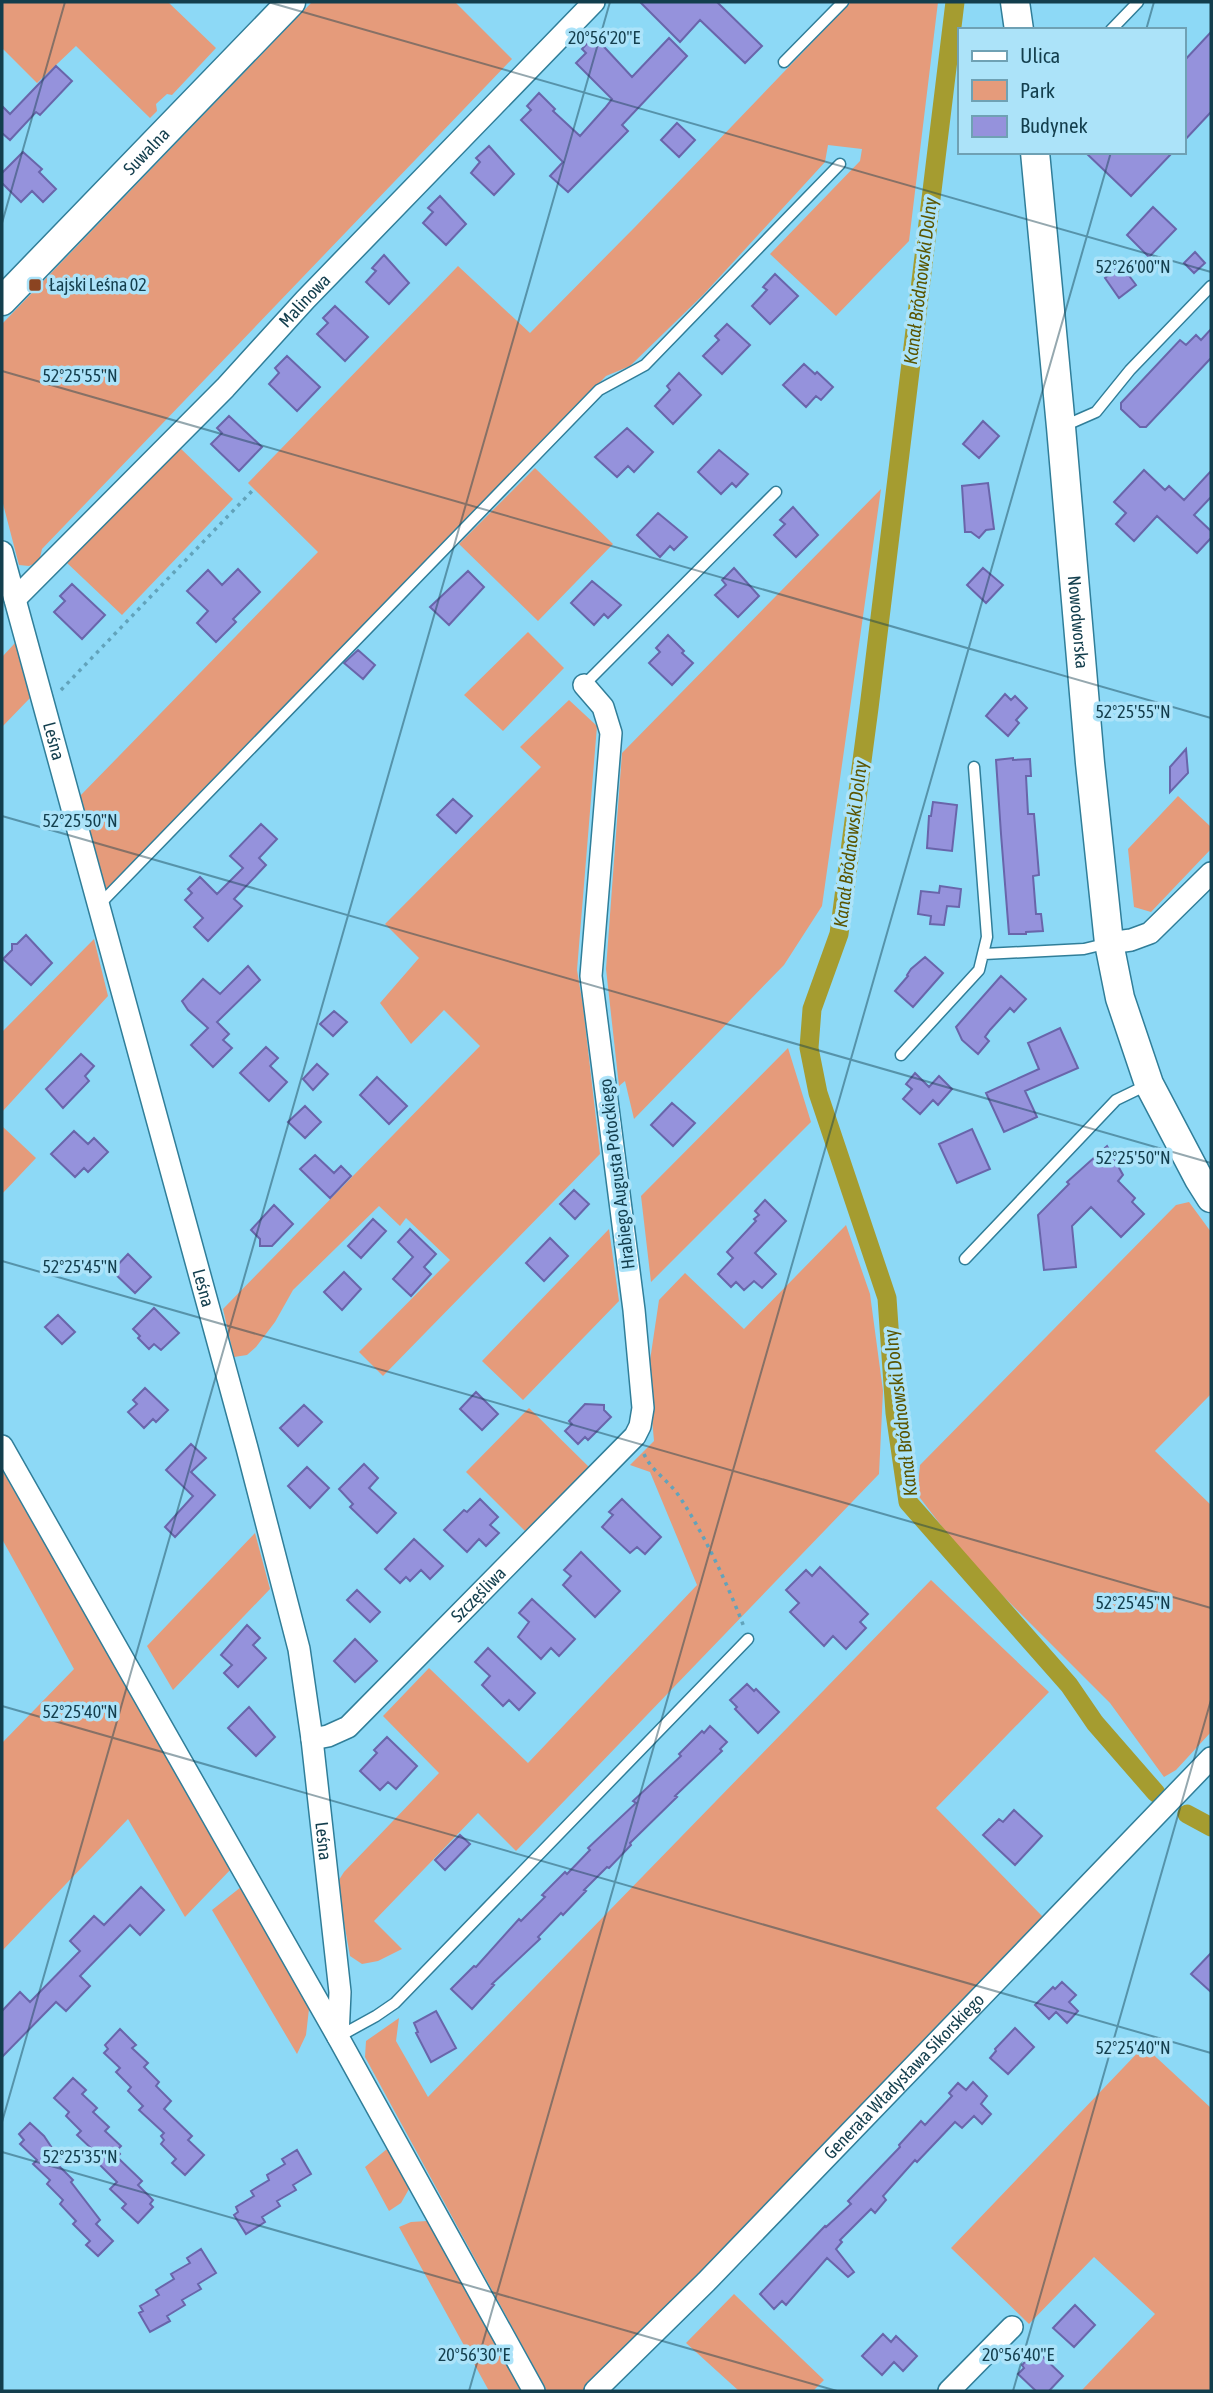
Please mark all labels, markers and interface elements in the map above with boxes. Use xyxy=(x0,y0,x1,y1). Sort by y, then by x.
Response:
text: 20°56'20"E xyxy=(568,27,640,48)
legend xyxy=(958,28,1185,154)
text: Ulica xyxy=(1020,43,1060,67)
text: Park xyxy=(1020,78,1055,102)
text: Budynek xyxy=(1020,113,1088,137)
street label: Suwalna xyxy=(119,123,174,179)
water label: Kanał Bródnowski Dolny xyxy=(899,196,941,366)
text: 52°26'00"N xyxy=(1095,256,1171,277)
street label: Malinowa xyxy=(274,269,334,331)
place label: Łajski Leśna 02 xyxy=(49,274,147,295)
marker: Łajski Leśna 02 xyxy=(27,277,43,293)
text: 52°25'55"N xyxy=(42,365,118,386)
street label: Nowodworska xyxy=(1064,575,1093,669)
text: 52°25'55"N xyxy=(1095,701,1171,722)
street label: Leśna xyxy=(39,720,69,762)
water label: Kanał Bródnowski Dolny xyxy=(829,759,871,929)
text: 52°25'50"N xyxy=(42,810,118,831)
street label: Hrabiego Augusta Potockiego xyxy=(594,1077,639,1271)
text: 52°25'50"N xyxy=(1095,1147,1171,1168)
text: 52°25'45"N xyxy=(42,1256,118,1277)
street label: Leśna xyxy=(189,1266,219,1309)
water label: Kanał Bródnowski Dolny xyxy=(879,1328,921,1498)
street label: Szczęśliwa xyxy=(446,1562,510,1626)
text: 52°25'45"N xyxy=(1095,1592,1171,1613)
text: 52°25'40"N xyxy=(42,1701,118,1722)
street label: Leśna xyxy=(311,1821,336,1861)
street label: Generała Władysława Sikorskiego xyxy=(819,1989,988,2163)
text: 52°25'40"N xyxy=(1095,2037,1171,2058)
text: 52°25'35"N xyxy=(42,2146,118,2167)
text: 20°56'30"E xyxy=(438,2344,510,2365)
text: 20°56'40"E xyxy=(982,2344,1054,2365)

